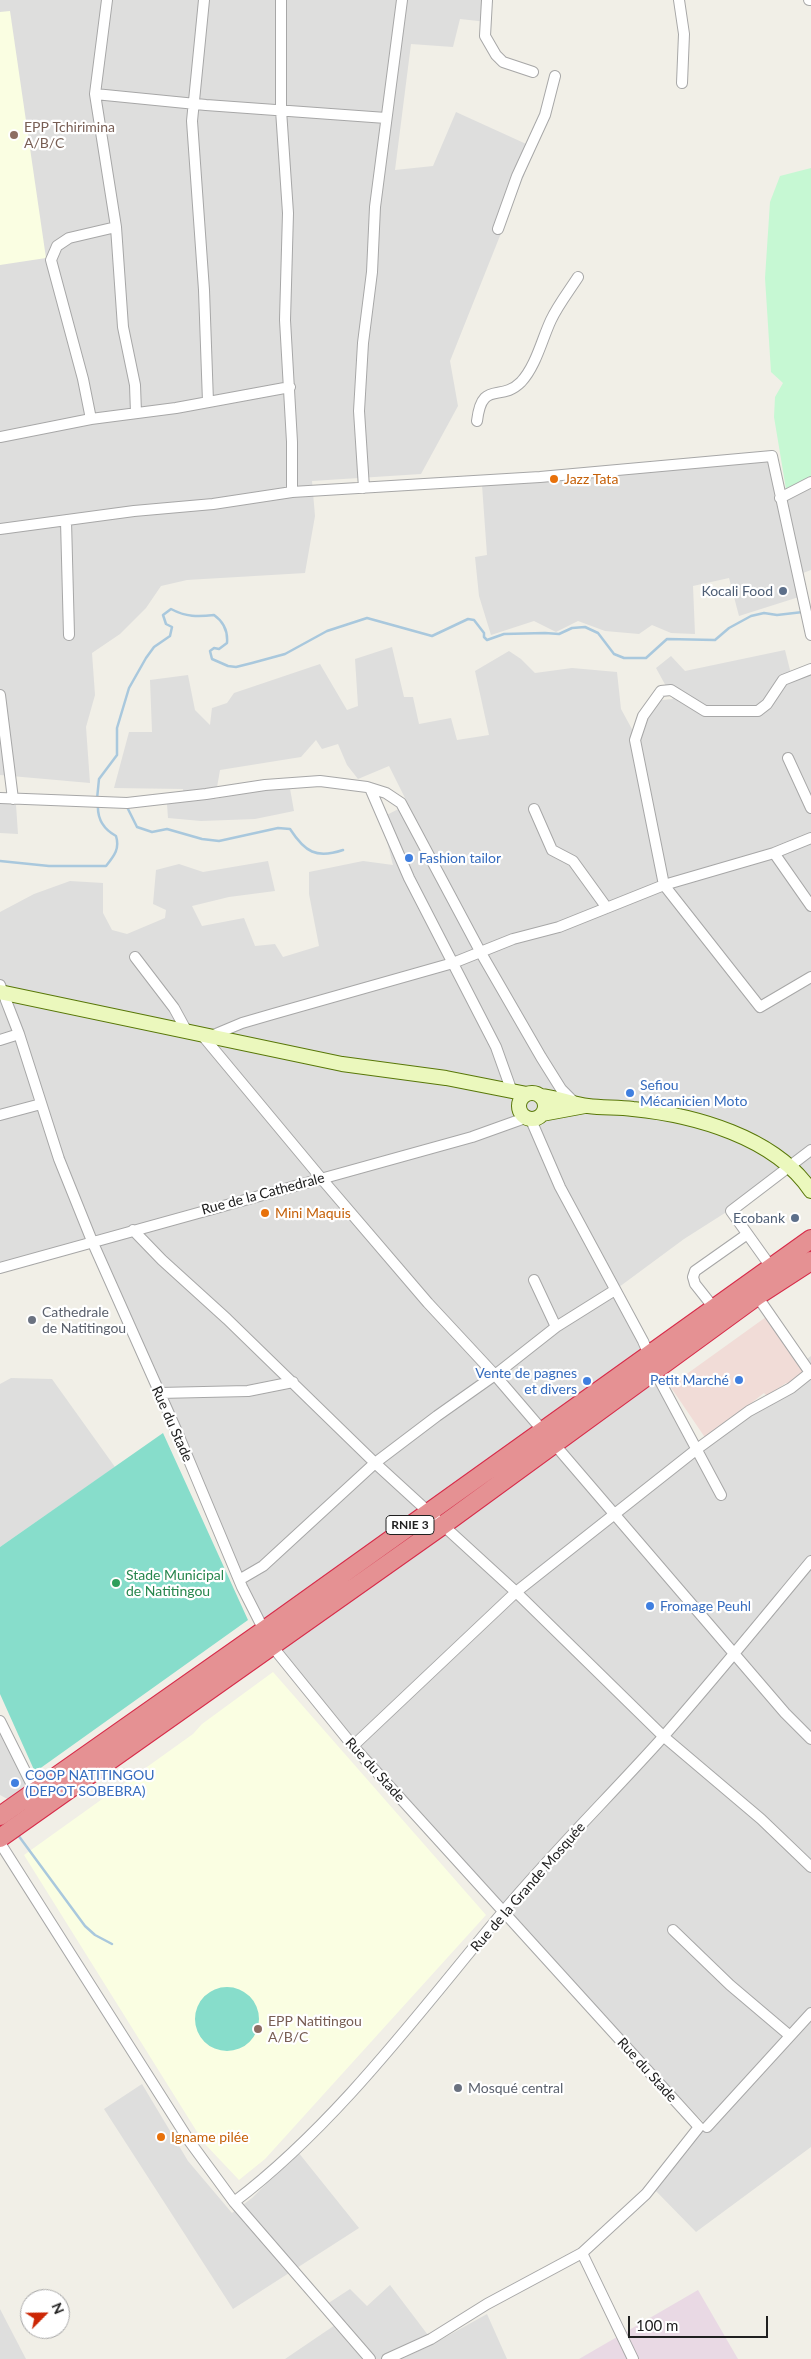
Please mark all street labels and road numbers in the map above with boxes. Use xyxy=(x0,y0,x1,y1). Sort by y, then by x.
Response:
street label: Rue de la Cathedrale xyxy=(200,1169,326,1219)
street label: Rue du Stade xyxy=(148,1384,196,1464)
road number: RNIE 3 xyxy=(386,1516,434,1534)
street label: Rue du Stade xyxy=(342,1734,408,1806)
street label: Rue de la Grande Mosquée xyxy=(467,1819,589,1955)
street label: Rue du Stade xyxy=(614,2034,680,2106)

